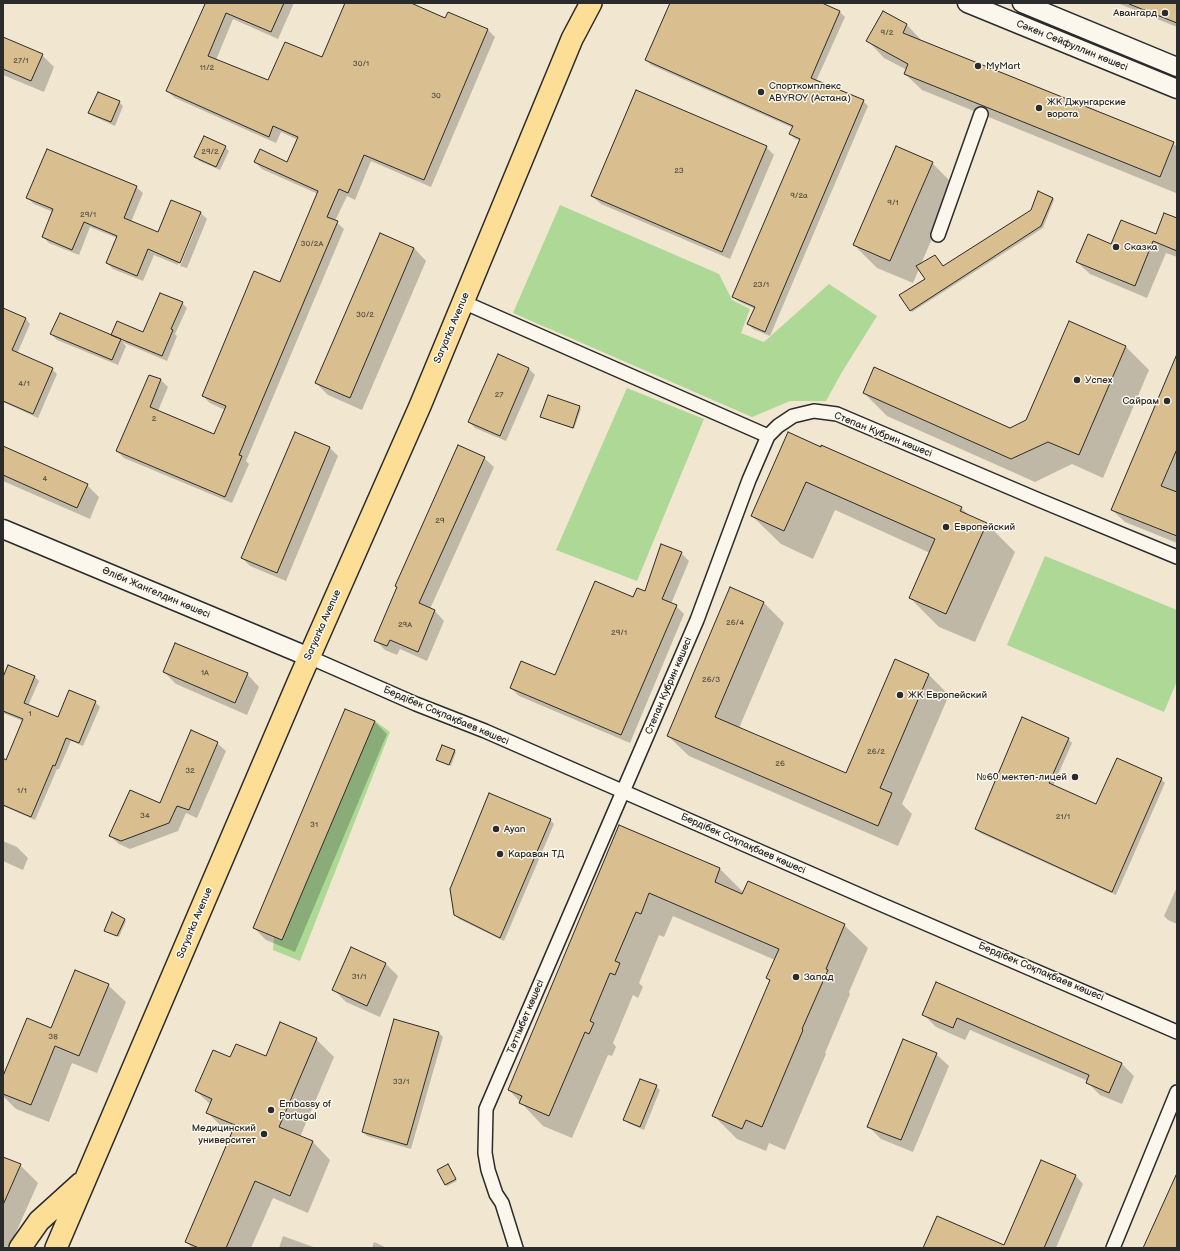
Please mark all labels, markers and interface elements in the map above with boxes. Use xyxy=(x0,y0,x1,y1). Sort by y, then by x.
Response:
place label: Авангард xyxy=(1113,7,1157,19)
marker: Авангард xyxy=(1160,8,1170,18)
street label: Сәкен Сейфуллин көшесі xyxy=(1014,18,1130,74)
house number: 9/2 xyxy=(881,28,893,38)
house number: 27/1 xyxy=(13,56,29,66)
house number: 30/1 xyxy=(353,59,369,69)
place label: MyMart xyxy=(986,60,1020,72)
marker: MyMart xyxy=(973,61,983,71)
house number: 11/2 xyxy=(200,63,214,73)
place label: Спорткомплекс ABYROY (Астана) xyxy=(769,80,851,104)
marker: Спорткомплекс ABYROY (Астана) xyxy=(756,87,766,97)
house number: 30 xyxy=(431,91,441,101)
place label: ЖК Джунгарские ворота xyxy=(1047,96,1126,120)
marker: ЖК Джунгарские ворота xyxy=(1034,103,1044,113)
house number: 29/2 xyxy=(201,147,219,157)
house number: 23 xyxy=(674,166,684,176)
house number: 9/2а xyxy=(790,191,808,201)
house number: 9/1 xyxy=(887,198,899,208)
house number: 29/1 xyxy=(80,210,96,220)
house number: 30/2А xyxy=(301,239,323,249)
place label: Сказка xyxy=(1124,241,1158,253)
marker: Сказка xyxy=(1111,242,1121,252)
house number: 23/1 xyxy=(753,280,769,290)
street label: Saryarka Avenue xyxy=(432,291,472,365)
house number: 30/2 xyxy=(356,310,374,320)
place label: Успех xyxy=(1085,374,1112,386)
marker: Успех xyxy=(1072,375,1082,385)
house number: 4/1 xyxy=(18,379,30,389)
house number: 27 xyxy=(495,390,503,400)
place label: Сайрам xyxy=(1122,395,1159,407)
marker: Сайрам xyxy=(1162,396,1172,406)
street label: Степан Кубрин көшесі xyxy=(832,410,934,460)
house number: 2 xyxy=(152,414,156,424)
house number: 4 xyxy=(43,474,47,484)
house number: 29 xyxy=(435,516,445,526)
place label: Европейский xyxy=(954,521,1015,533)
marker: Европейский xyxy=(941,522,951,532)
street label: Әліби Жангелдин көшесі xyxy=(100,565,212,621)
street label: Saryarka Avenue xyxy=(302,588,344,662)
house number: 26/4 xyxy=(726,618,744,628)
house number: 29А xyxy=(398,620,412,630)
house number: 29/1 xyxy=(611,628,627,638)
street label: Степан Кубрин көшесі xyxy=(643,636,695,736)
house number: 1А xyxy=(201,668,209,678)
house number: 26/3 xyxy=(702,675,720,685)
street label: Бердібек Соқпақбаев көшесі xyxy=(381,684,511,748)
place label: ЖК Европейский xyxy=(908,689,987,701)
marker: ЖК Европейский xyxy=(895,690,905,700)
house number: 1 xyxy=(28,709,32,719)
house number: 26/2 xyxy=(867,747,885,757)
house number: 26 xyxy=(775,759,785,769)
house number: 32 xyxy=(185,766,195,776)
place label: №60 мектеп-лицей xyxy=(976,771,1067,783)
marker: №60 мектеп-лицей xyxy=(1070,772,1080,782)
house number: 1/1 xyxy=(17,786,27,796)
house number: 34 xyxy=(140,811,150,821)
street label: Бердібек Соқпақбаев көшесі xyxy=(679,811,807,877)
house number: 21/1 xyxy=(1056,812,1070,822)
house number: 31 xyxy=(310,820,318,830)
place label: Ayan xyxy=(504,823,526,835)
marker: Ayan xyxy=(491,824,501,834)
place label: Караван ТД xyxy=(508,848,564,860)
marker: Караван ТД xyxy=(495,849,505,859)
street label: Saryarka Avenue xyxy=(175,886,215,960)
street label: Бердібек Соқпақбаев көшесі xyxy=(976,940,1106,1004)
place label: Запад xyxy=(804,971,834,983)
house number: 31/1 xyxy=(352,972,366,982)
marker: Запад xyxy=(791,972,801,982)
street label: Тәттімбет көшесі xyxy=(505,978,547,1056)
house number: 38 xyxy=(48,1032,58,1042)
house number: 33/1 xyxy=(393,1077,409,1087)
place label: Embassy of Portugal xyxy=(279,1098,331,1122)
marker: Embassy of Portugal xyxy=(266,1105,276,1115)
place label: Медицинский университет xyxy=(192,1122,256,1146)
marker: Медицинский университет xyxy=(259,1129,269,1139)

